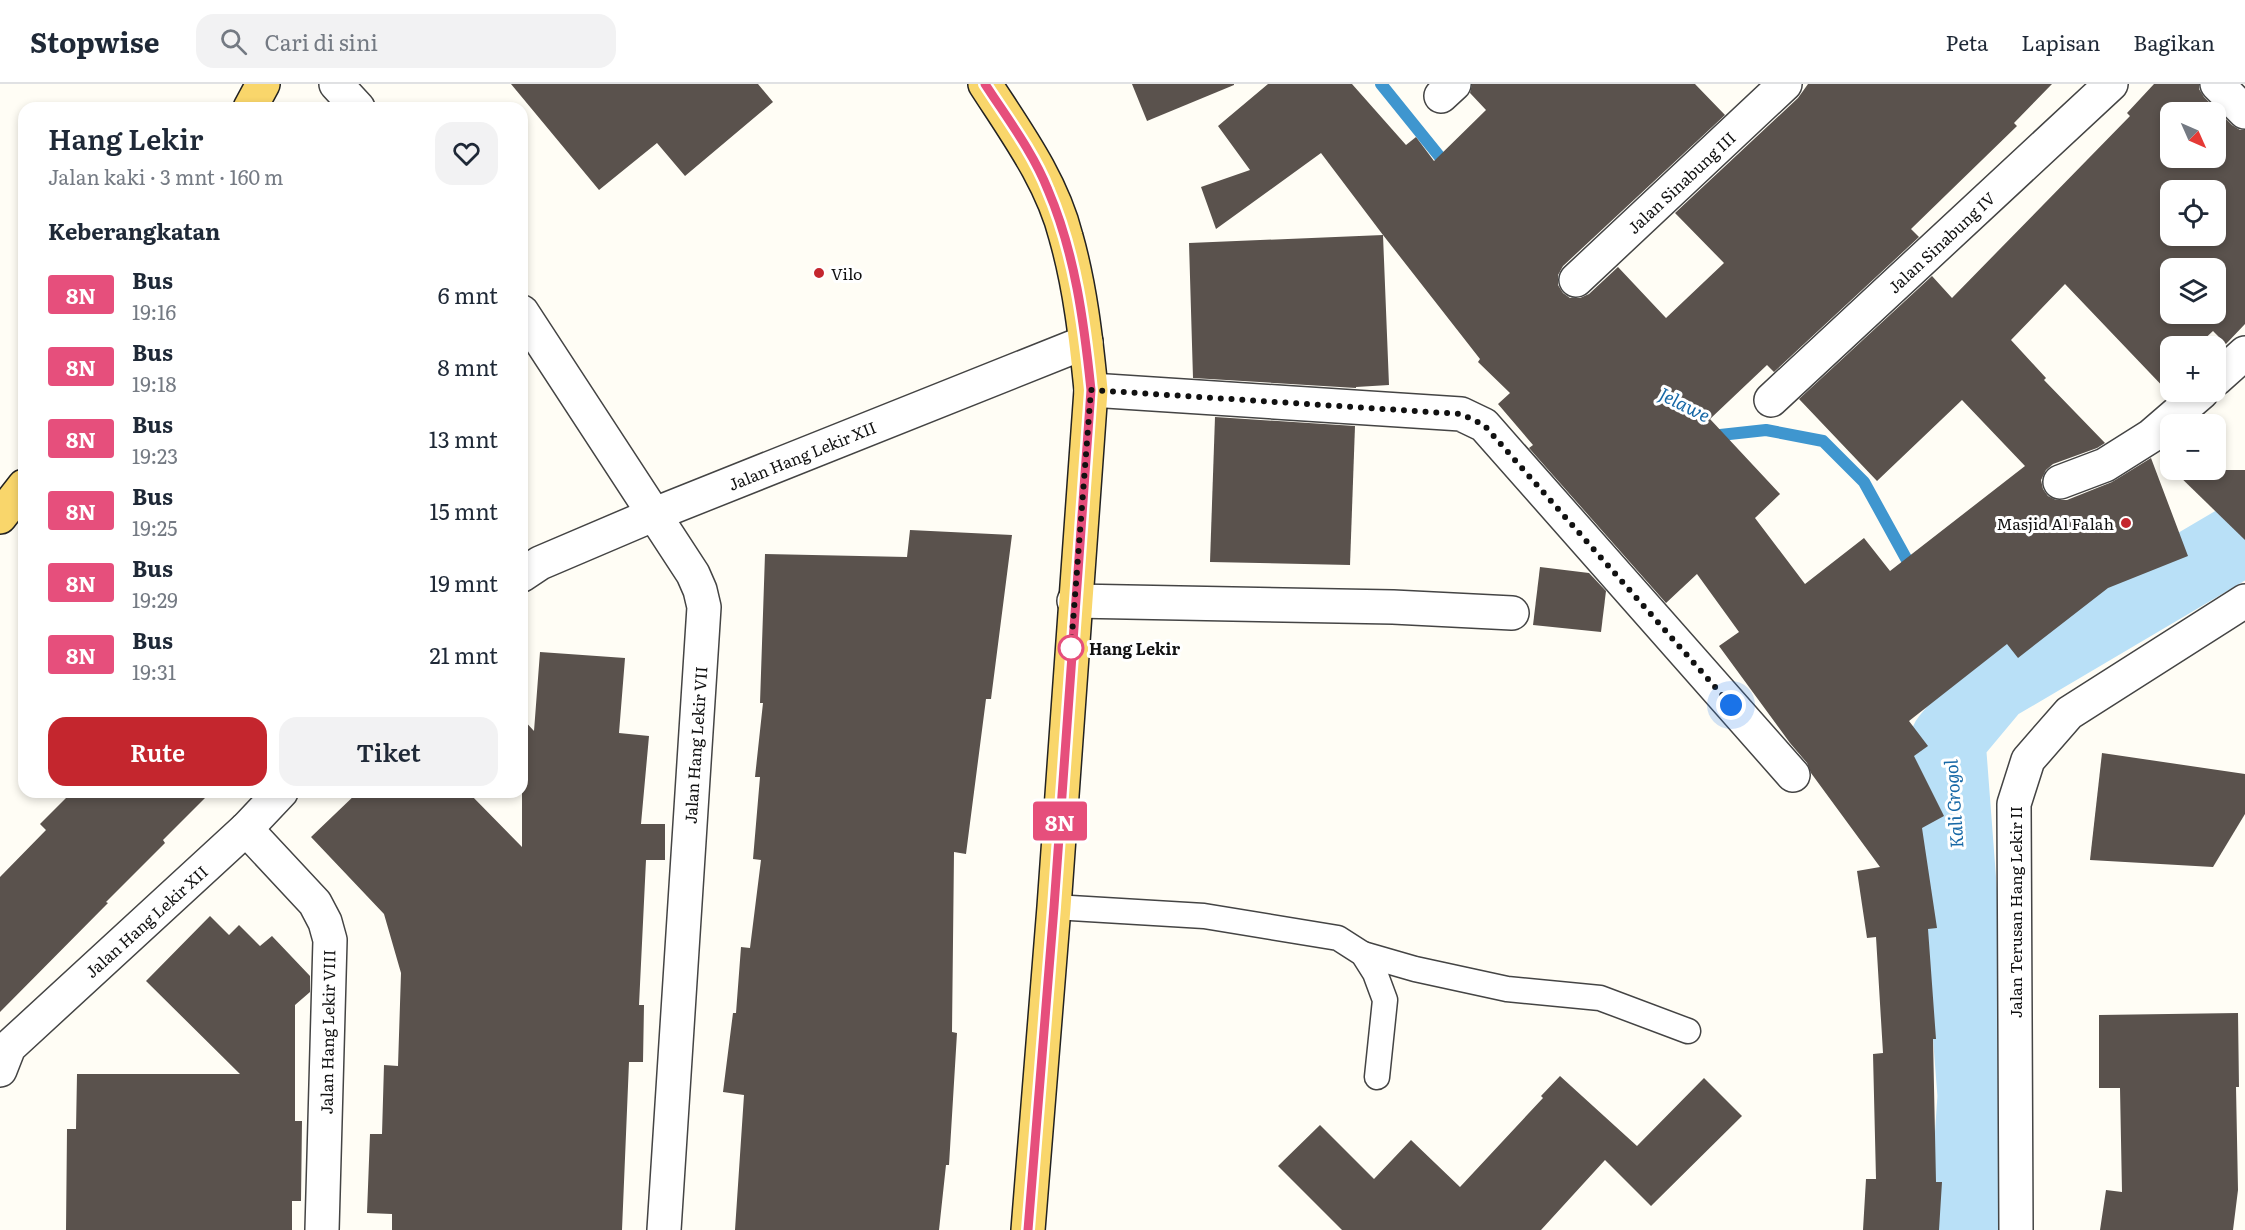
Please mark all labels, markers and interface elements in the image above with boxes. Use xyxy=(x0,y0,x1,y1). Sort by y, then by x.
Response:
search box xyxy=(196,14,616,68)
text: Stopwise xyxy=(30,20,160,62)
icon: search xyxy=(217,25,250,58)
text: Cari di sini xyxy=(265,25,378,58)
text: Peta xyxy=(1946,26,1988,57)
text: Lapisan xyxy=(2021,26,2100,57)
text: Bagikan xyxy=(2133,26,2215,57)
north arrow xyxy=(2160,102,2226,168)
map controls xyxy=(2160,102,2226,480)
text: Hang Lekir xyxy=(48,117,203,159)
button: heart xyxy=(435,122,498,185)
street label: Jalan Sinabung III xyxy=(1622,125,1740,239)
text: Jalan kaki · 3 mnt · 160 m xyxy=(48,161,283,191)
button: locate xyxy=(2160,180,2226,246)
street label: Jalan Sinabung IV xyxy=(1882,186,2000,298)
text: Keberangkatan xyxy=(48,214,220,247)
button: layers xyxy=(2160,258,2226,324)
place label: Vilo xyxy=(831,261,863,285)
text: Bus xyxy=(132,263,173,296)
marker: Vilo xyxy=(812,266,826,280)
text: 6 mnt xyxy=(438,278,498,311)
text: 8N xyxy=(66,279,96,310)
text: 19:16 xyxy=(132,296,176,326)
text: Bus xyxy=(132,335,173,368)
button: + xyxy=(2160,336,2226,402)
text: 8 mnt xyxy=(438,350,498,383)
text: 8N xyxy=(66,351,96,382)
text: 19:18 xyxy=(132,368,176,398)
water label: Jelawe xyxy=(1655,380,1715,428)
text: Bus xyxy=(132,407,173,440)
street label: Jalan Hang Lekir XII xyxy=(724,414,880,496)
button: − xyxy=(2160,414,2226,480)
text: 13 mnt xyxy=(429,422,498,455)
text: 8N xyxy=(66,423,96,454)
text: 19:23 xyxy=(132,440,178,470)
text: Bus xyxy=(132,479,173,512)
text: 15 mnt xyxy=(430,494,498,527)
text: 8N xyxy=(66,495,96,526)
place label: Masjid Al Falah xyxy=(1997,511,2114,535)
text: 19:25 xyxy=(132,512,177,542)
marker: Masjid Al Falah xyxy=(2119,516,2133,530)
text: Bus xyxy=(132,551,173,584)
text: 19 mnt xyxy=(429,566,498,599)
text: 8N xyxy=(66,567,96,598)
text: 19:29 xyxy=(132,584,178,614)
text: Bus xyxy=(132,623,173,656)
marker: Hang Lekir xyxy=(1058,635,1084,661)
place label: Hang Lekir xyxy=(1089,636,1180,660)
text: 21 mnt xyxy=(430,638,498,671)
text: 8N xyxy=(66,639,96,670)
text: 19:31 xyxy=(132,656,176,686)
street label: Jalan Hang Lekir VII xyxy=(678,665,712,825)
your location xyxy=(1716,690,1746,720)
button: Rute xyxy=(48,717,267,786)
button: Tiket xyxy=(279,717,498,786)
water label: Kali Grogol xyxy=(1936,758,1970,849)
line badge: 8N xyxy=(1033,802,1087,840)
text: 8N xyxy=(1045,806,1075,837)
street label: Jalan Terusan Hang Lekir II xyxy=(2003,806,2027,1018)
street label: Jalan Hang Lekir XII xyxy=(79,859,213,983)
street label: Jalan Hang Lekir VIII xyxy=(314,949,340,1115)

